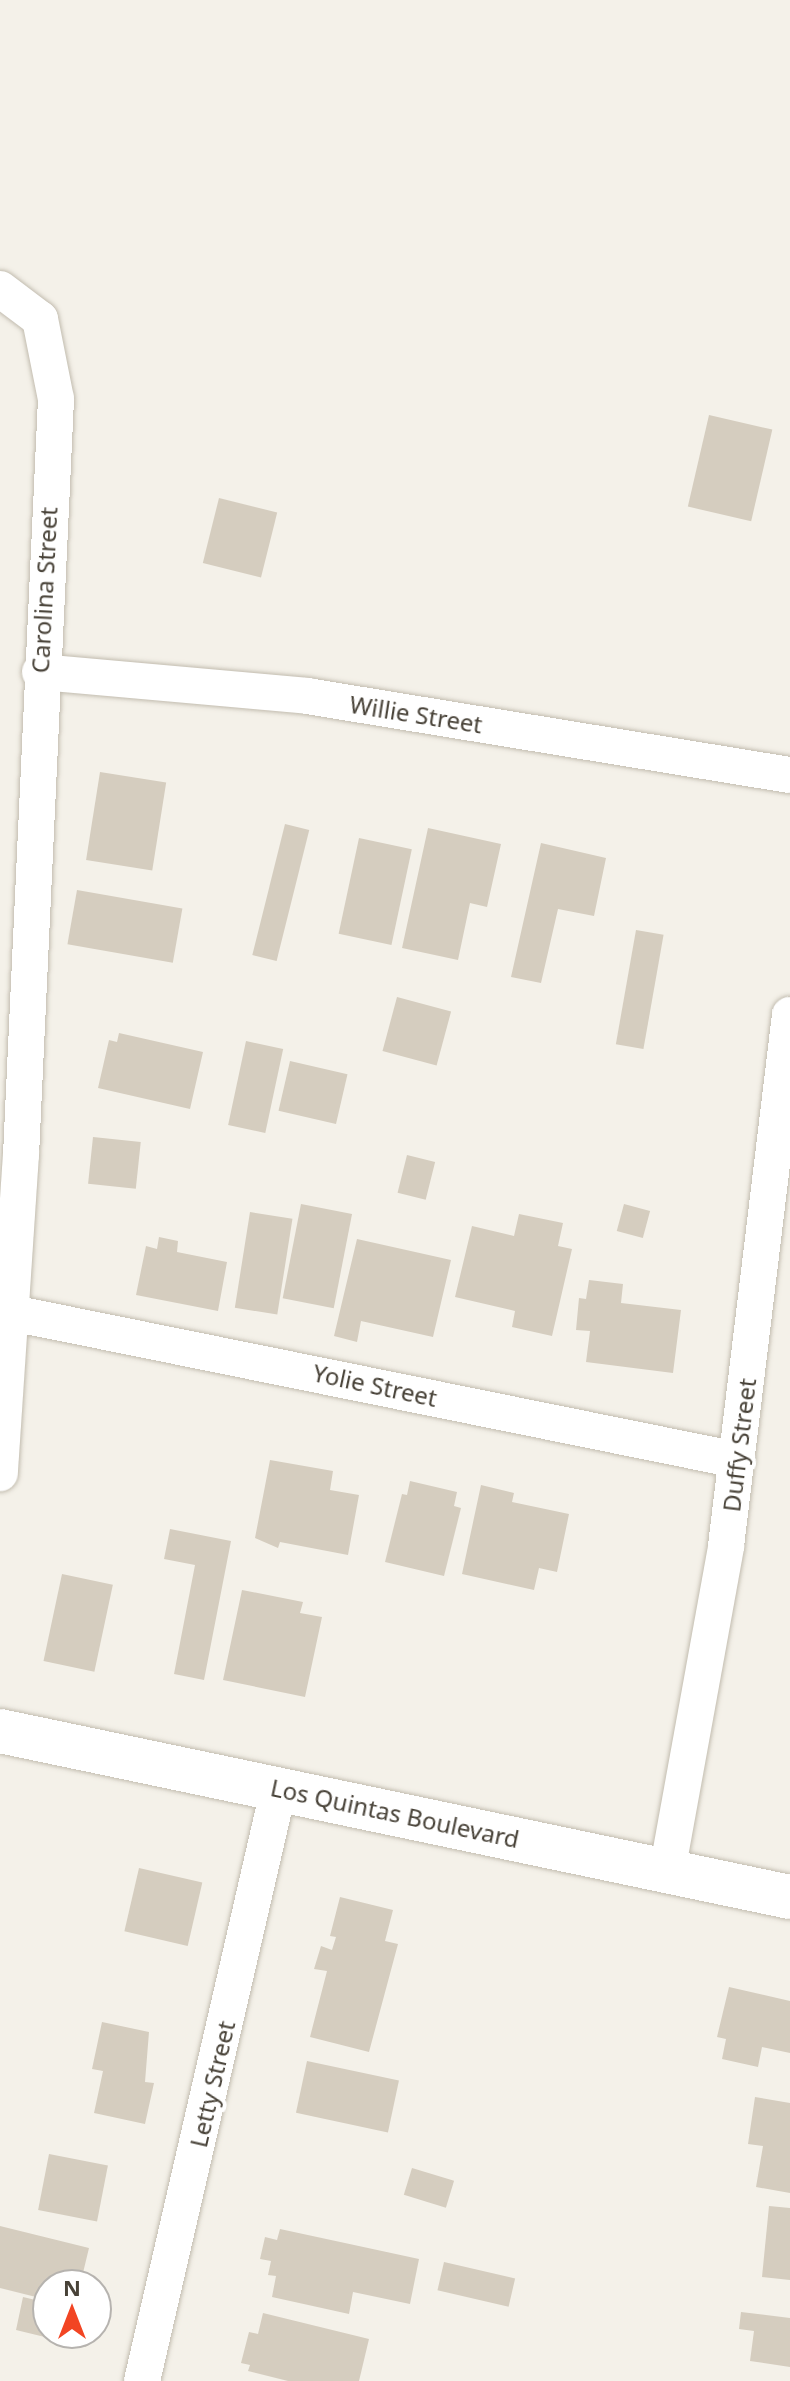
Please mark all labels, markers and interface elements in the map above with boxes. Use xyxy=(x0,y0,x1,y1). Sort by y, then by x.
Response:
street label: Carolina Street xyxy=(25,506,63,674)
street label: Willie Street xyxy=(348,689,484,739)
street label: Yolie Street xyxy=(310,1358,440,1412)
street label: Duffy Street xyxy=(717,1377,761,1513)
street label: Los Quintas Boulevard xyxy=(268,1773,522,1853)
street label: Letty Street xyxy=(183,2018,241,2150)
north arrow xyxy=(32,2269,112,2349)
text: N xyxy=(63,2272,81,2302)

